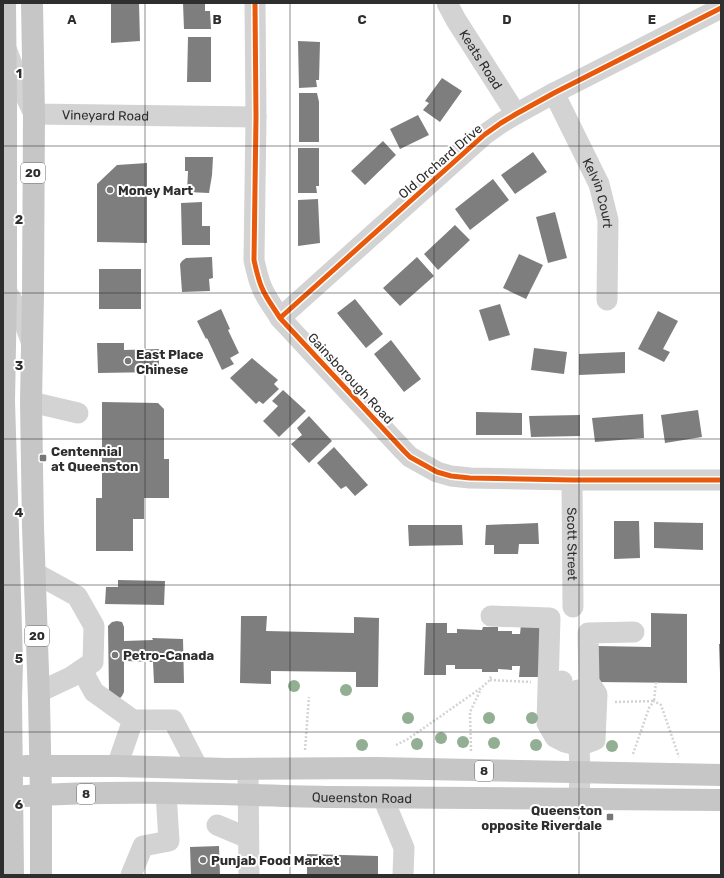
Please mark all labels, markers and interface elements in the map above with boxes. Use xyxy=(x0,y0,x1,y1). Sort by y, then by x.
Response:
text: A xyxy=(67,12,77,27)
text: B xyxy=(212,12,222,27)
text: C xyxy=(357,12,367,27)
text: D xyxy=(502,12,512,27)
text: E xyxy=(648,12,656,27)
street label: Keats Road xyxy=(456,27,505,92)
text: 1 xyxy=(16,66,22,81)
street label: Vineyard Road xyxy=(62,107,149,124)
street label: Old Orchard Drive xyxy=(395,121,485,202)
street label: Kelvin Court xyxy=(579,156,615,228)
road number: 20 xyxy=(21,163,45,183)
place label: Money Mart xyxy=(118,183,193,198)
marker: Money Mart xyxy=(105,185,115,195)
text: 2 xyxy=(15,212,23,227)
street label: Gainsborough Road xyxy=(304,330,397,428)
place label: East Place Chinese xyxy=(136,347,204,377)
marker: East Place Chinese xyxy=(123,356,133,366)
text: 3 xyxy=(15,358,24,373)
place label: Centennial at Queenston xyxy=(51,444,138,474)
marker: Centennial at Queenston xyxy=(38,453,48,463)
text: 4 xyxy=(15,505,24,520)
street label: Scott Street xyxy=(564,507,580,581)
road number: 20 xyxy=(25,626,49,646)
place label: Petro-Canada xyxy=(123,648,214,663)
marker: Petro-Canada xyxy=(110,650,120,660)
text: 5 xyxy=(15,651,23,666)
road number: 8 xyxy=(475,761,493,781)
road number: 8 xyxy=(77,784,95,804)
street label: Queenston Road xyxy=(312,790,412,806)
text: 6 xyxy=(15,797,24,812)
place label: Queenston opposite Riverdale xyxy=(481,803,602,833)
marker: Queenston opposite Riverdale xyxy=(605,812,615,822)
place label: Punjab Food Market xyxy=(211,853,339,868)
marker: Punjab Food Market xyxy=(198,855,208,865)

